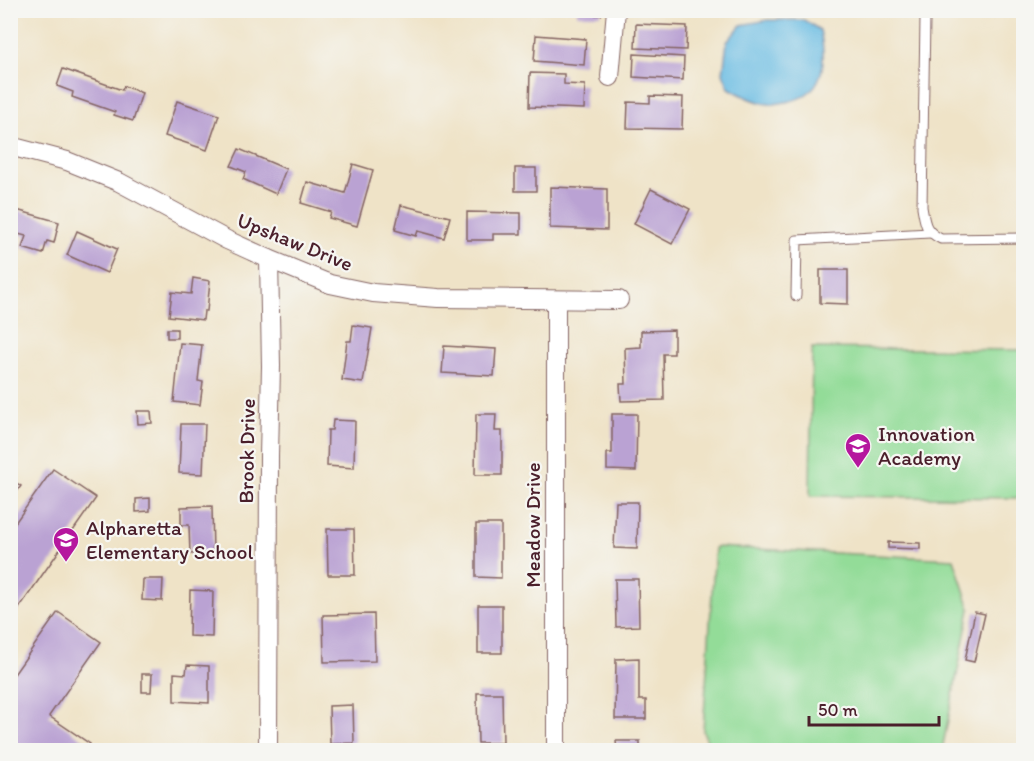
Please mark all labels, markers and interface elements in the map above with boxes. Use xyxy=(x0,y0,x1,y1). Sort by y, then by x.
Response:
street label: Upshaw Drive xyxy=(234,207,357,276)
street label: Brook Drive xyxy=(233,398,260,504)
place label: Innovation Academy xyxy=(878,421,975,470)
school or university icon: Innovation Academy xyxy=(843,431,873,469)
street label: Meadow Drive xyxy=(520,462,545,588)
place label: Alpharetta Elementary School xyxy=(86,515,254,564)
school or university icon: Alpharetta Elementary School xyxy=(51,525,81,563)
scale bar xyxy=(809,689,940,727)
text: 50 m xyxy=(818,699,858,721)

